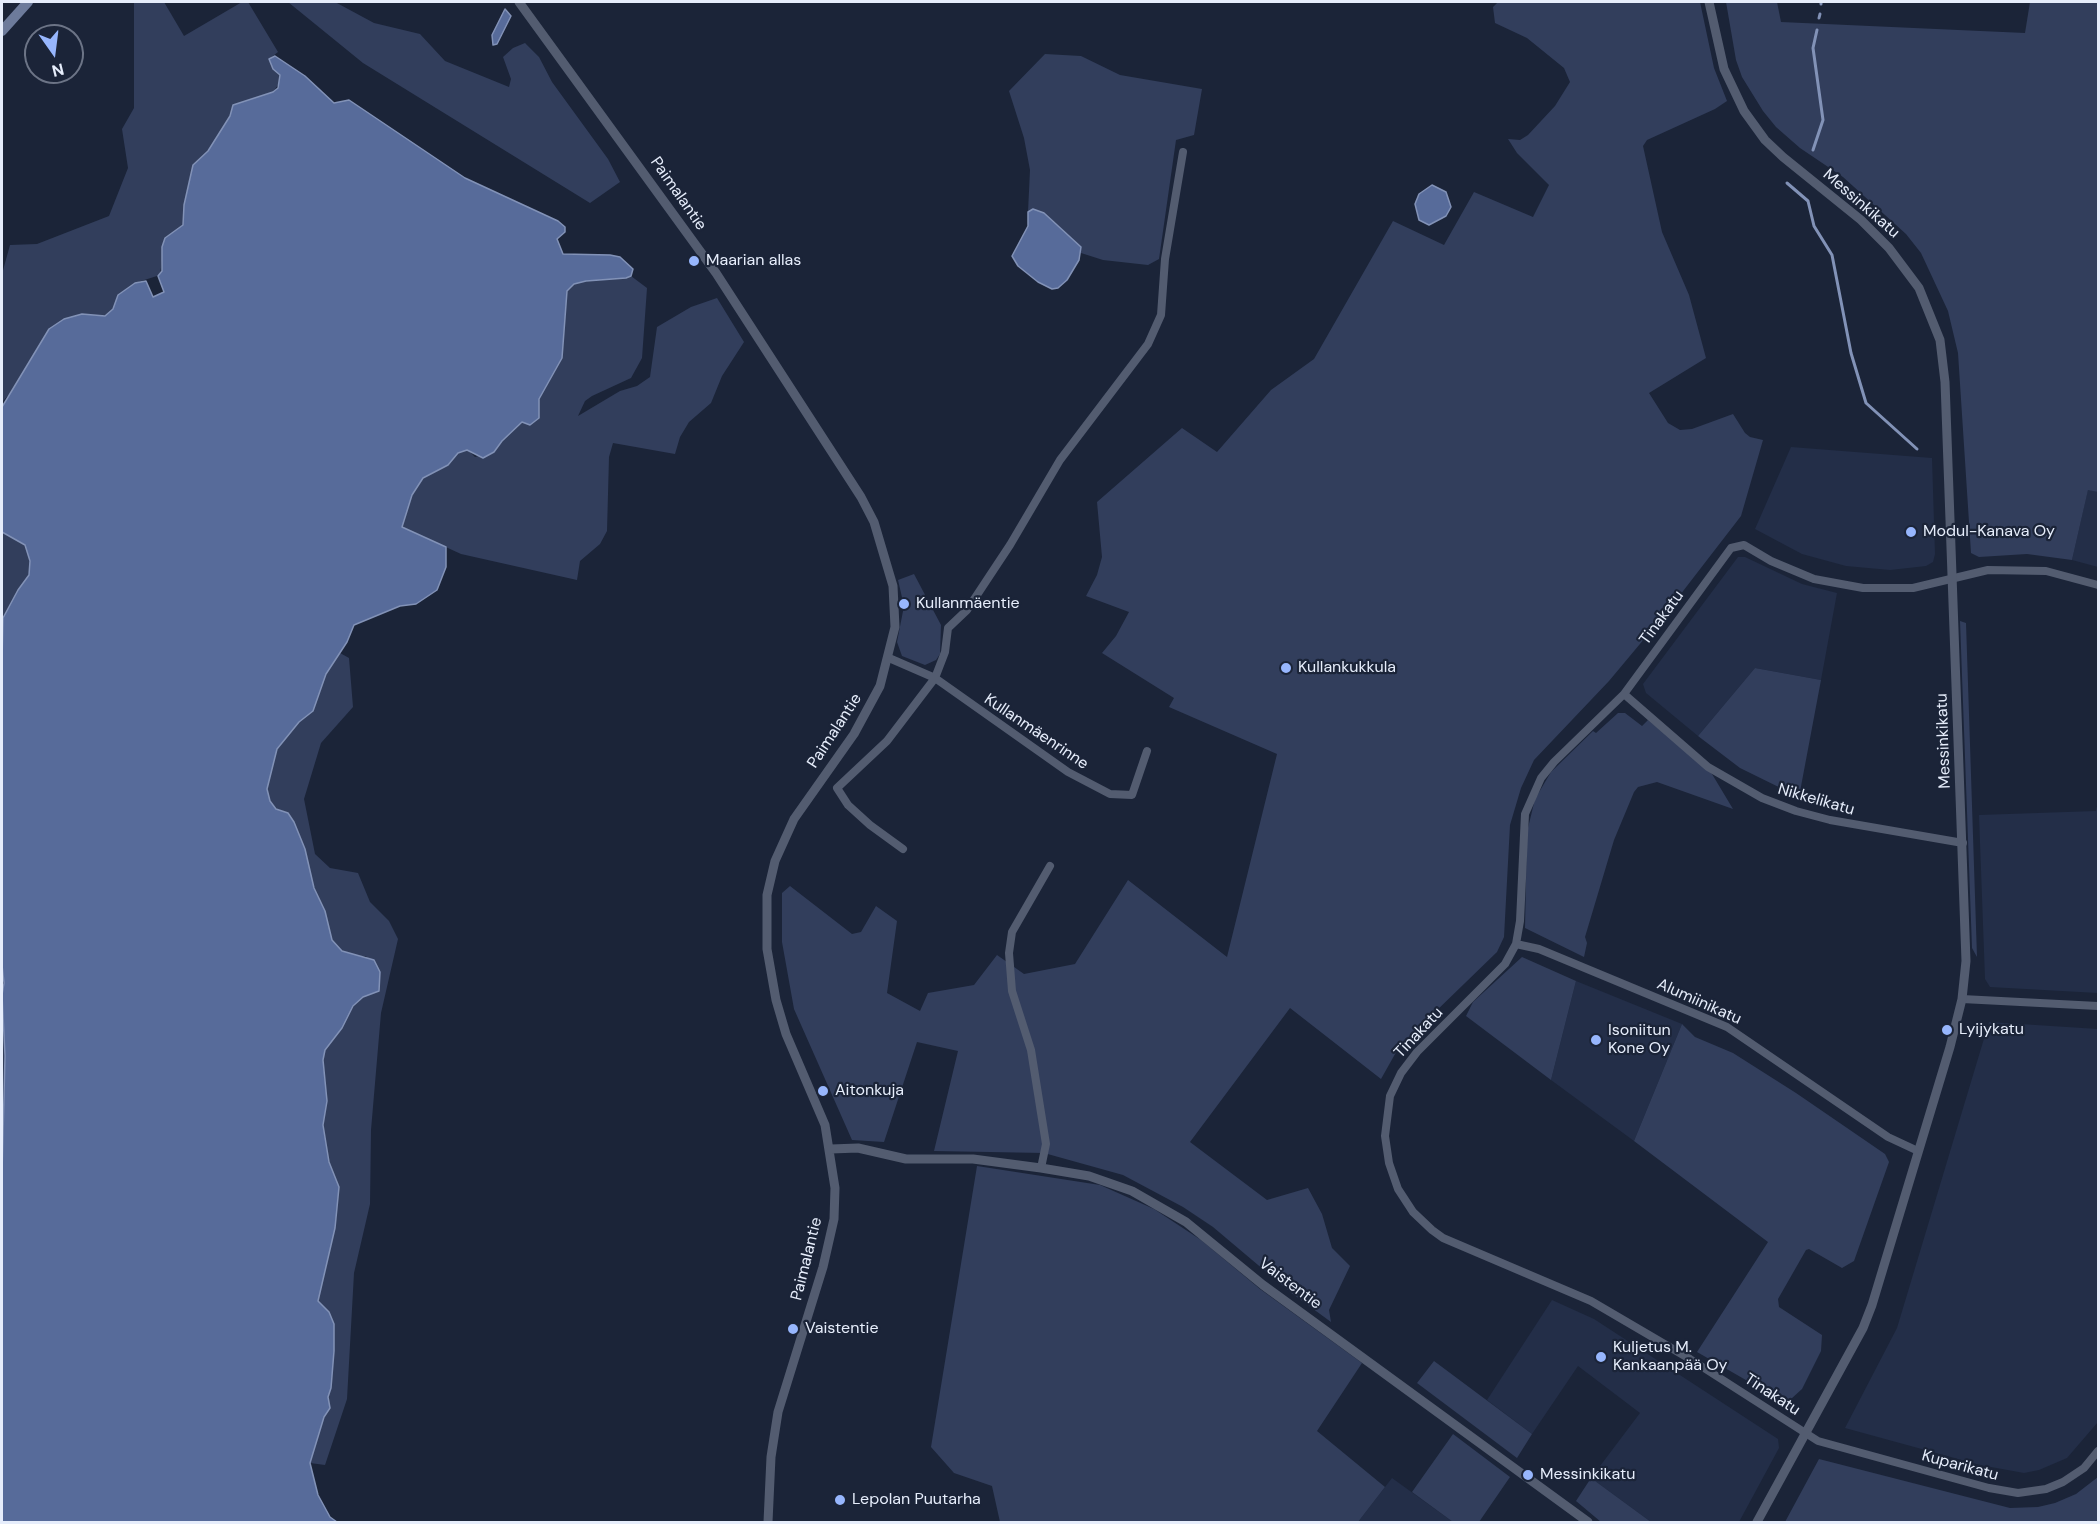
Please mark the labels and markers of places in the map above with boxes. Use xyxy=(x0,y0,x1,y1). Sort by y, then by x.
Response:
place label: Maarian allas xyxy=(706,251,801,271)
marker: Maarian allas xyxy=(687,254,701,268)
place label: Modul-Kanava Oy xyxy=(1923,522,2055,542)
marker: Modul-Kanava Oy xyxy=(1904,525,1918,539)
place label: Kullanmäentie xyxy=(916,594,1020,614)
marker: Kullanmäentie xyxy=(897,597,911,611)
place label: Kullankukkula xyxy=(1298,658,1396,678)
marker: Kullankukkula xyxy=(1279,661,1293,675)
place label: Lyijykatu xyxy=(1959,1020,2024,1040)
place label: Isoniitun Kone Oy xyxy=(1608,1021,1671,1059)
marker: Lyijykatu xyxy=(1940,1023,1954,1037)
marker: Isoniitun Kone Oy xyxy=(1589,1033,1603,1047)
place label: Aitonkuja xyxy=(835,1081,904,1101)
marker: Aitonkuja xyxy=(816,1084,830,1098)
place label: Vaistentie xyxy=(805,1319,879,1339)
marker: Vaistentie xyxy=(786,1322,800,1336)
place label: Kuljetus M. Kankaanpää Oy xyxy=(1613,1338,1727,1376)
marker: Kuljetus M. Kankaanpää Oy xyxy=(1594,1350,1608,1364)
place label: Messinkikatu xyxy=(1540,1465,1635,1485)
marker: Messinkikatu xyxy=(1521,1468,1535,1482)
place label: Lepolan Puutarha xyxy=(852,1490,981,1510)
marker: Lepolan Puutarha xyxy=(833,1493,847,1507)

